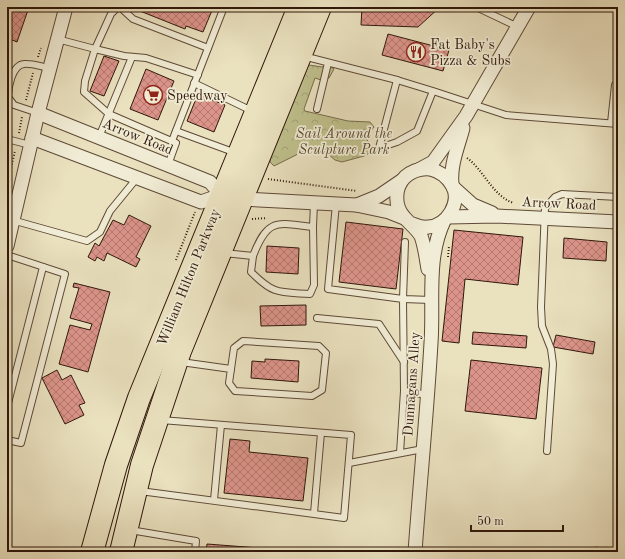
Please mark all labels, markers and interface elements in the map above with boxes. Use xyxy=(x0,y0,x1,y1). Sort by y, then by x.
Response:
place label: Fat Baby's Pizza & Subs xyxy=(430,38,511,68)
restaurant icon: Fat Baby's Pizza & Subs xyxy=(405,41,427,63)
supermarket icon: Speedway xyxy=(142,84,164,106)
place label: Speedway xyxy=(167,89,228,103)
street label: Arrow Road xyxy=(100,116,175,157)
park label: Sail Around the Sculpture Park xyxy=(296,127,392,158)
street label: Arrow Road xyxy=(521,195,597,213)
street label: William Hilton Parkway xyxy=(155,206,223,348)
street label: Dunnagans Alley xyxy=(401,331,423,437)
scale bar xyxy=(471,507,563,533)
text: 50 m xyxy=(477,515,504,528)

